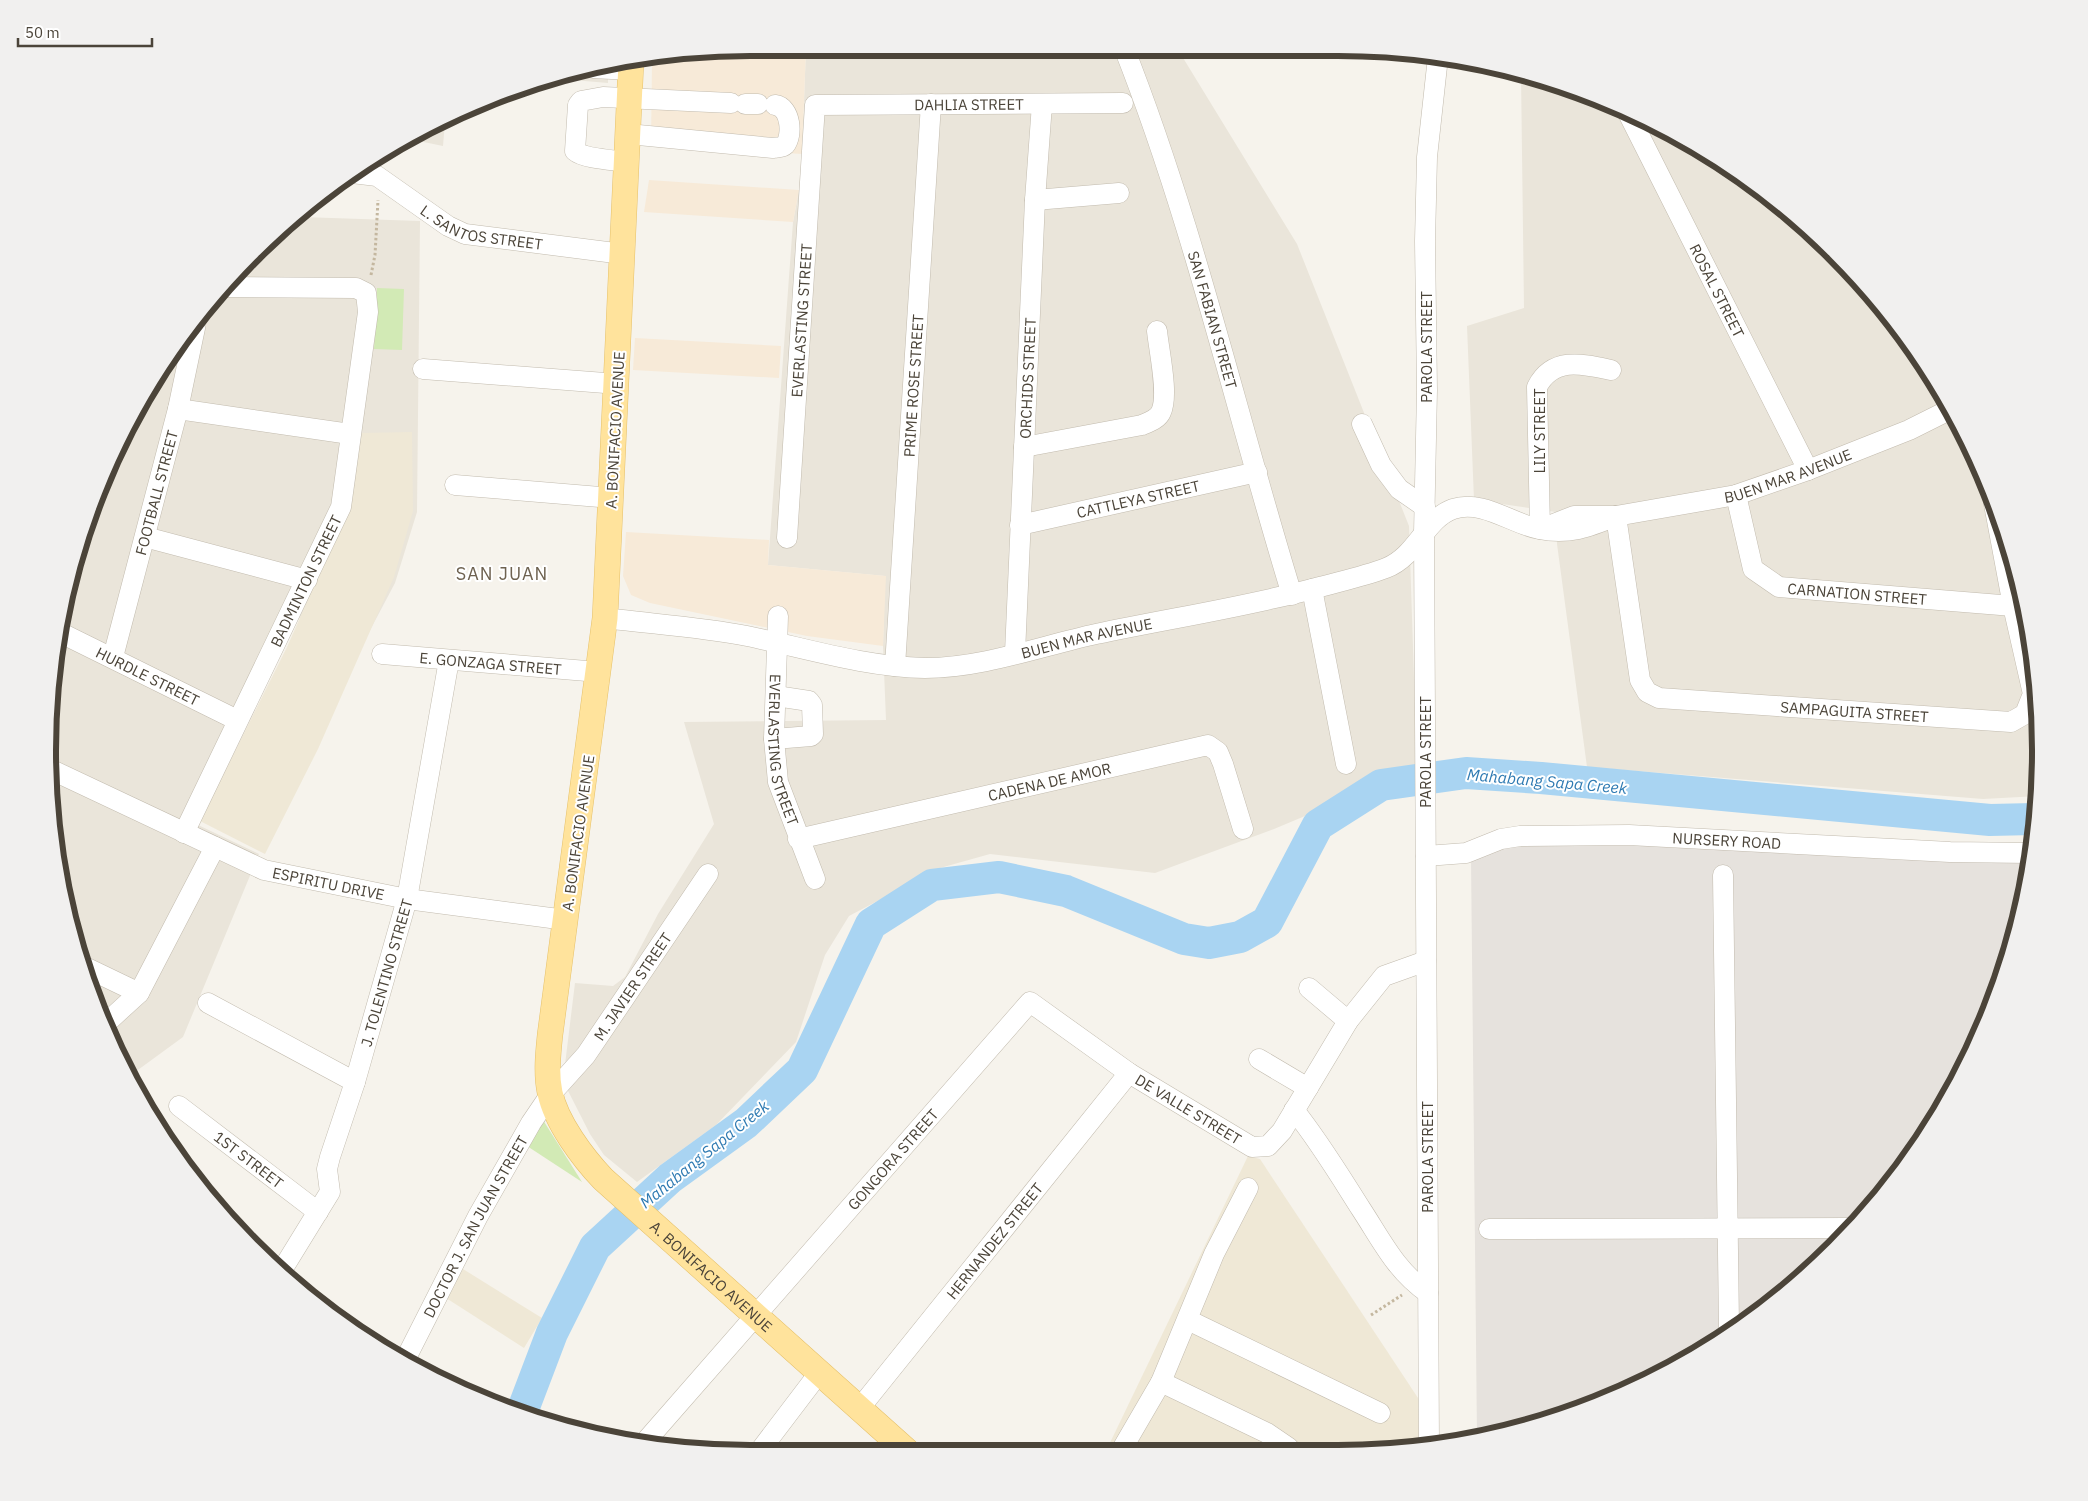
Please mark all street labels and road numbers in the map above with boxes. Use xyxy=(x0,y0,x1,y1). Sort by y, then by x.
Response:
street label: DAHLIA STREET xyxy=(914,94,1024,114)
street label: L. SANTOS STREET xyxy=(417,200,544,253)
street label: ROSAL STREET xyxy=(1686,241,1749,341)
street label: EVERLASTING STREET xyxy=(787,243,816,398)
street label: SAN FABIAN STREET xyxy=(1184,249,1242,391)
street label: PAROLA STREET xyxy=(1417,291,1436,403)
street label: PRIME ROSE STREET xyxy=(899,313,927,458)
street label: ORCHIDS STREET xyxy=(1015,317,1039,439)
street label: A. BONIFACIO AVENUE xyxy=(601,351,629,509)
street label: LILY STREET xyxy=(1530,388,1549,474)
street label: FOOTBALL STREET xyxy=(131,428,182,557)
street label: BUEN MAR AVENUE xyxy=(1722,444,1854,506)
street label: CATTLEYA STREET xyxy=(1075,476,1202,522)
street label: BADMINTON STREET xyxy=(266,511,345,650)
street label: CARNATION STREET xyxy=(1787,578,1928,609)
street label: BUEN MAR AVENUE xyxy=(1019,613,1154,662)
street label: HURDLE STREET xyxy=(93,642,203,710)
street label: E. GONZAGA STREET xyxy=(419,648,563,678)
street label: EVERLASTING STREET xyxy=(764,674,803,829)
street label: PAROLA STREET xyxy=(1416,696,1435,808)
street label: SAMPAGUITA STREET xyxy=(1780,697,1930,726)
street label: A. BONIFACIO AVENUE xyxy=(558,754,598,912)
street label: CADENA DE AMOR xyxy=(986,758,1113,805)
street label: NURSERY ROAD xyxy=(1672,828,1782,853)
street label: ESPIRITU DRIVE xyxy=(271,862,386,904)
street label: J. TOLENTINO STREET xyxy=(356,896,416,1049)
street label: M. JAVIER STREET xyxy=(589,928,676,1044)
street label: DE VALLE STREET xyxy=(1132,1070,1246,1148)
street label: PAROLA STREET xyxy=(1418,1101,1437,1213)
street label: GONGORA STREET xyxy=(843,1104,942,1214)
street label: 1ST STREET xyxy=(210,1127,288,1192)
street label: DOCTOR J. SAN JUAN STREET xyxy=(419,1131,532,1321)
street label: HERNANDEZ STREET xyxy=(942,1178,1047,1303)
street label: A. BONIFACIO AVENUE xyxy=(646,1216,776,1336)

